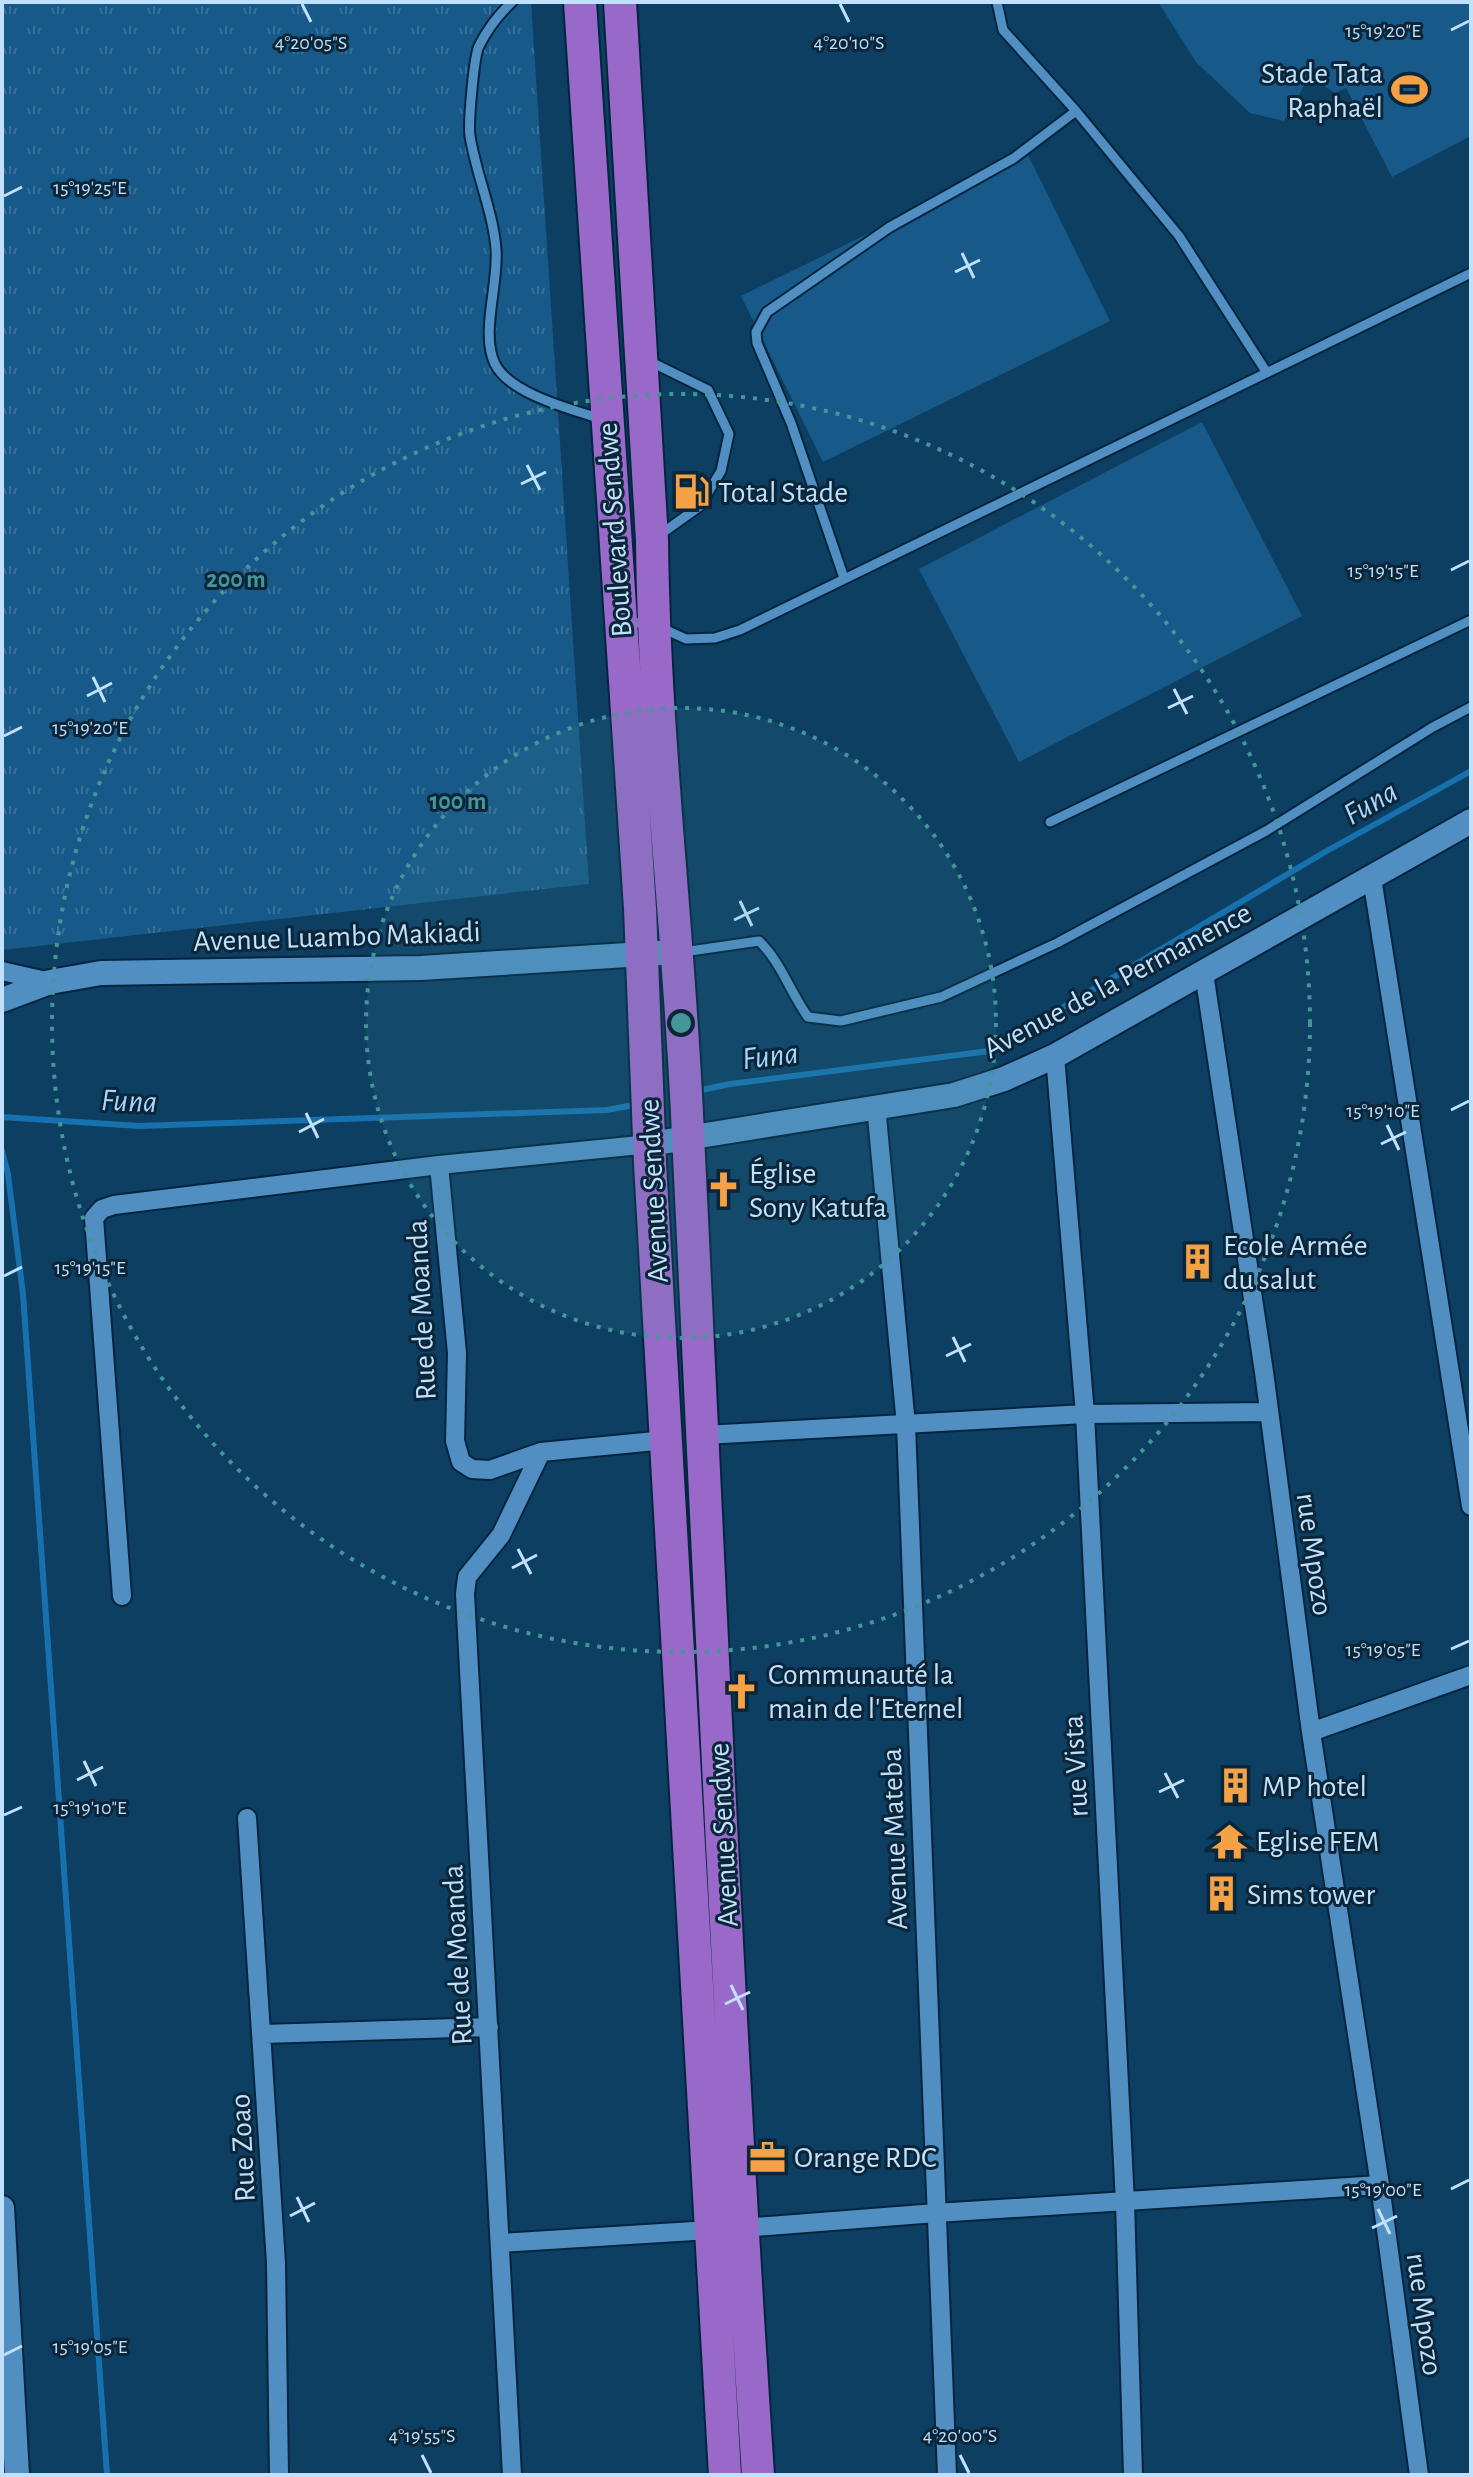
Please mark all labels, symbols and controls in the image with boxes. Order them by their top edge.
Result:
text: 15°19'20"E [1345,21,1421,41]
text: 4°20'05"S [275,33,347,53]
text: 4°20'10"S [814,33,884,53]
place label: Stade Tata Raphaël [1261,59,1383,123]
sports icon: Stade Tata Raphaël [1390,71,1428,109]
text: 15°19'25"E [53,178,127,198]
street label: Boulevard Sendwe [593,422,637,638]
fuel station icon: Total Stade [673,473,711,511]
place label: Total Stade [718,478,848,508]
text: 15°19'15"E [1347,561,1419,581]
text: 200 m [206,568,266,592]
text: 15°19'20"E [52,718,128,738]
water label: Funa [1338,775,1403,831]
text: 100 m [430,790,486,814]
street label: Avenue de la Permanence [979,898,1256,1064]
street label: Avenue Luambo Makiadi [193,917,481,957]
centre of rings [667,1009,695,1037]
water label: Funa [740,1037,800,1075]
water label: Funa [100,1084,158,1118]
street label: Avenue Sendwe [634,1098,674,1284]
text: 15°19'10"E [1346,1101,1420,1121]
place label: Église Sony Katufa [749,1157,887,1223]
church icon: Église Sony Katufa [704,1171,742,1209]
street label: Rue de Moanda [402,1219,442,1401]
place label: Ecole Armée du salut [1223,1231,1368,1295]
building icon: Ecole Armée du salut [1178,1243,1216,1281]
text: 15°19'15"E [54,1258,126,1278]
street label: rue Mpozo [1291,1491,1337,1617]
text: 15°19'05"E [1346,1640,1421,1660]
place label: Communauté la main de l'Eternel [768,1660,964,1724]
church icon: Communauté la main de l'Eternel [723,1672,761,1710]
street label: rue Vista [1058,1714,1094,1818]
street label: Avenue Sendwe [704,1742,744,1928]
street label: Avenue Mateba [877,1748,913,1930]
building icon: MP hotel [1217,1767,1255,1805]
place label: MP hotel [1262,1772,1367,1802]
text: 15°19'10"E [53,1798,127,1818]
temple icon: Eglise FEM [1211,1822,1249,1860]
place label: Eglise FEM [1256,1827,1380,1857]
street label: Rue de Moanda [438,1864,478,2046]
building icon: Sims tower [1202,1875,1240,1913]
place label: Sims tower [1247,1880,1376,1910]
street label: Rue Zoao [225,2093,261,2203]
office icon: Orange RDC [749,2138,787,2176]
place label: Orange RDC [794,2143,937,2173]
text: 15°19'00"E [1344,2180,1422,2200]
street label: rue Mpozo [1401,2251,1447,2377]
text: 15°19'05"E [53,2337,128,2357]
text: 4°19'55"S [389,2426,455,2446]
text: 4°20'00"S [923,2426,997,2446]

